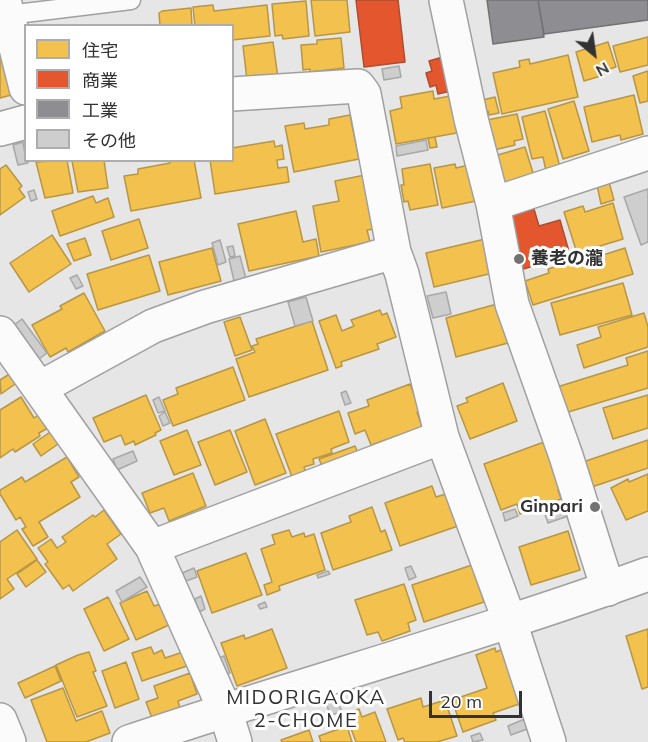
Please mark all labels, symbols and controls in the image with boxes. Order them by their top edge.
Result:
legend [24,24,234,162]
north arrow [564,24,624,84]
text: 住宅 [82,39,118,62]
text: N [593,58,613,81]
text: 商業 [82,69,118,92]
text: 工業 [82,99,118,122]
text: その他 [82,129,136,152]
place label: 養老の瀧 [531,248,603,270]
marker: 養老の瀧 [512,252,526,266]
place label: Ginpari [520,496,583,518]
marker: Ginpari [588,500,602,514]
scale bar [432,679,525,717]
district label: MIDORIGAOKA 2-CHOME [226,686,386,733]
text: 20 m [440,690,482,713]

